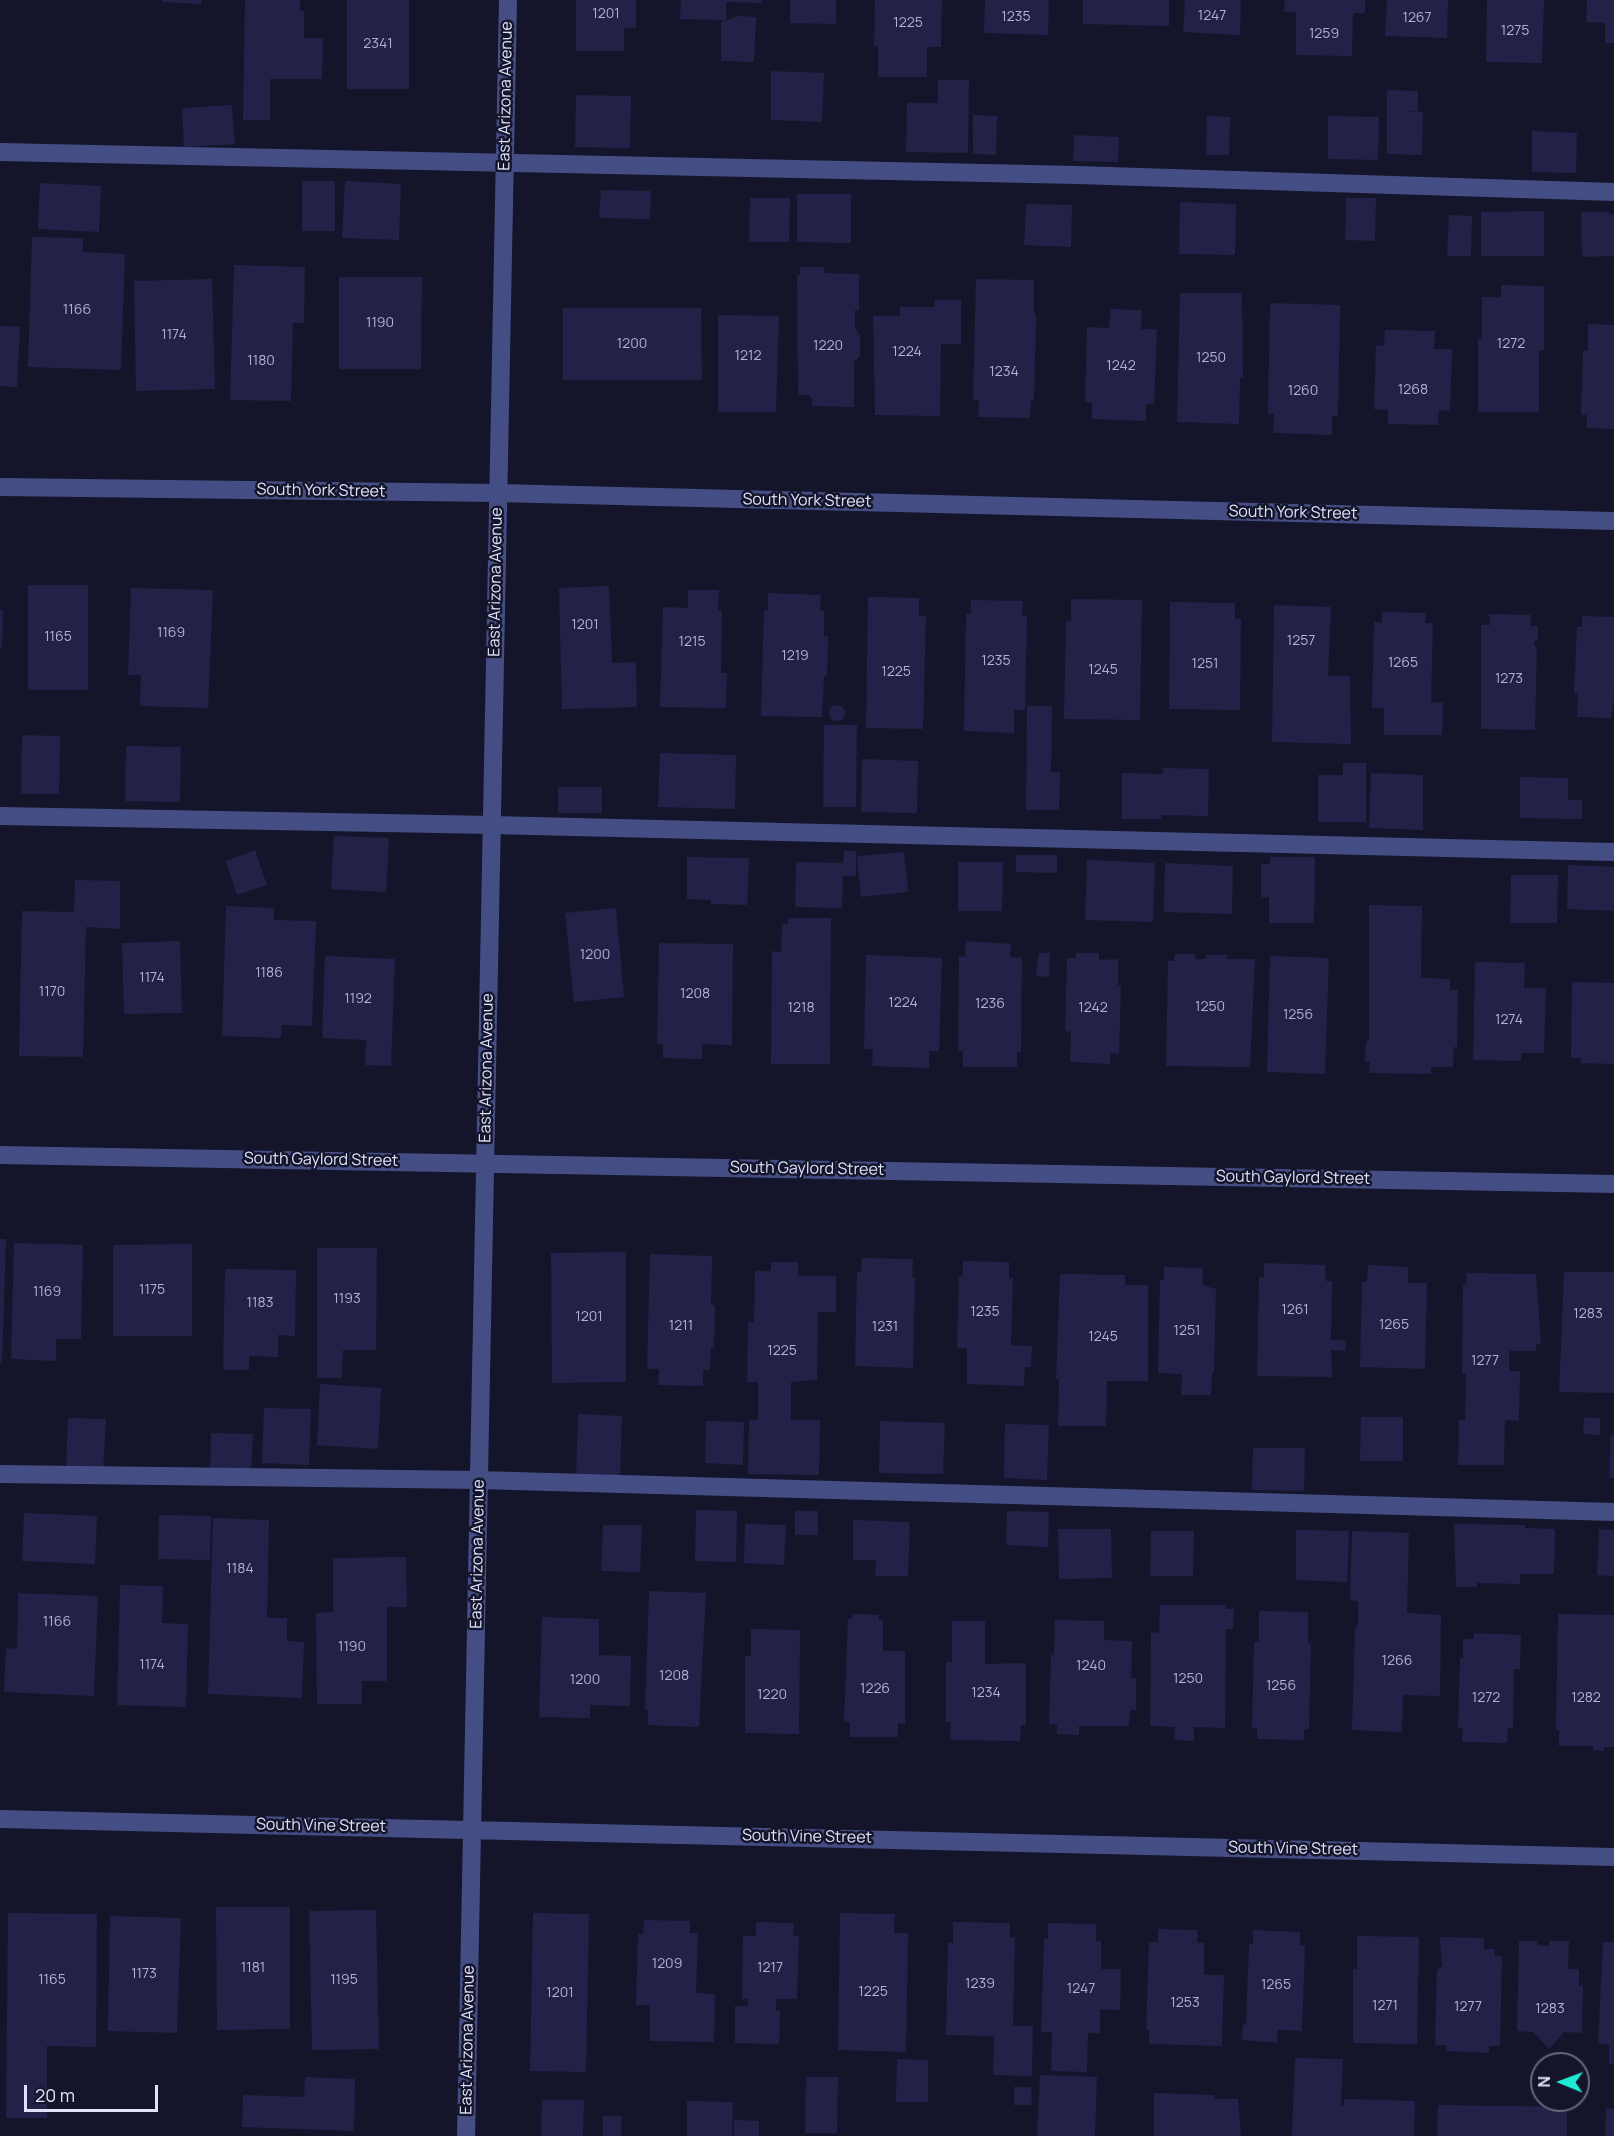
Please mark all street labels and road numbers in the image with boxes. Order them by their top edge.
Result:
street label: East Arizona Avenue [495,21,517,171]
street label: South York Street [256,480,386,502]
street label: South York Street [742,490,872,512]
street label: South York Street [1228,502,1358,524]
street label: East Arizona Avenue [485,507,507,657]
street label: East Arizona Avenue [476,993,498,1143]
street label: South Gaylord Street [244,1149,398,1171]
street label: South Gaylord Street [730,1158,884,1180]
street label: South Gaylord Street [1216,1167,1370,1189]
street label: East Arizona Avenue [467,1479,489,1629]
street label: South Vine Street [256,1815,386,1837]
street label: South Vine Street [742,1826,872,1848]
street label: South Vine Street [1228,1838,1358,1860]
street label: East Arizona Avenue [457,1965,479,2115]

